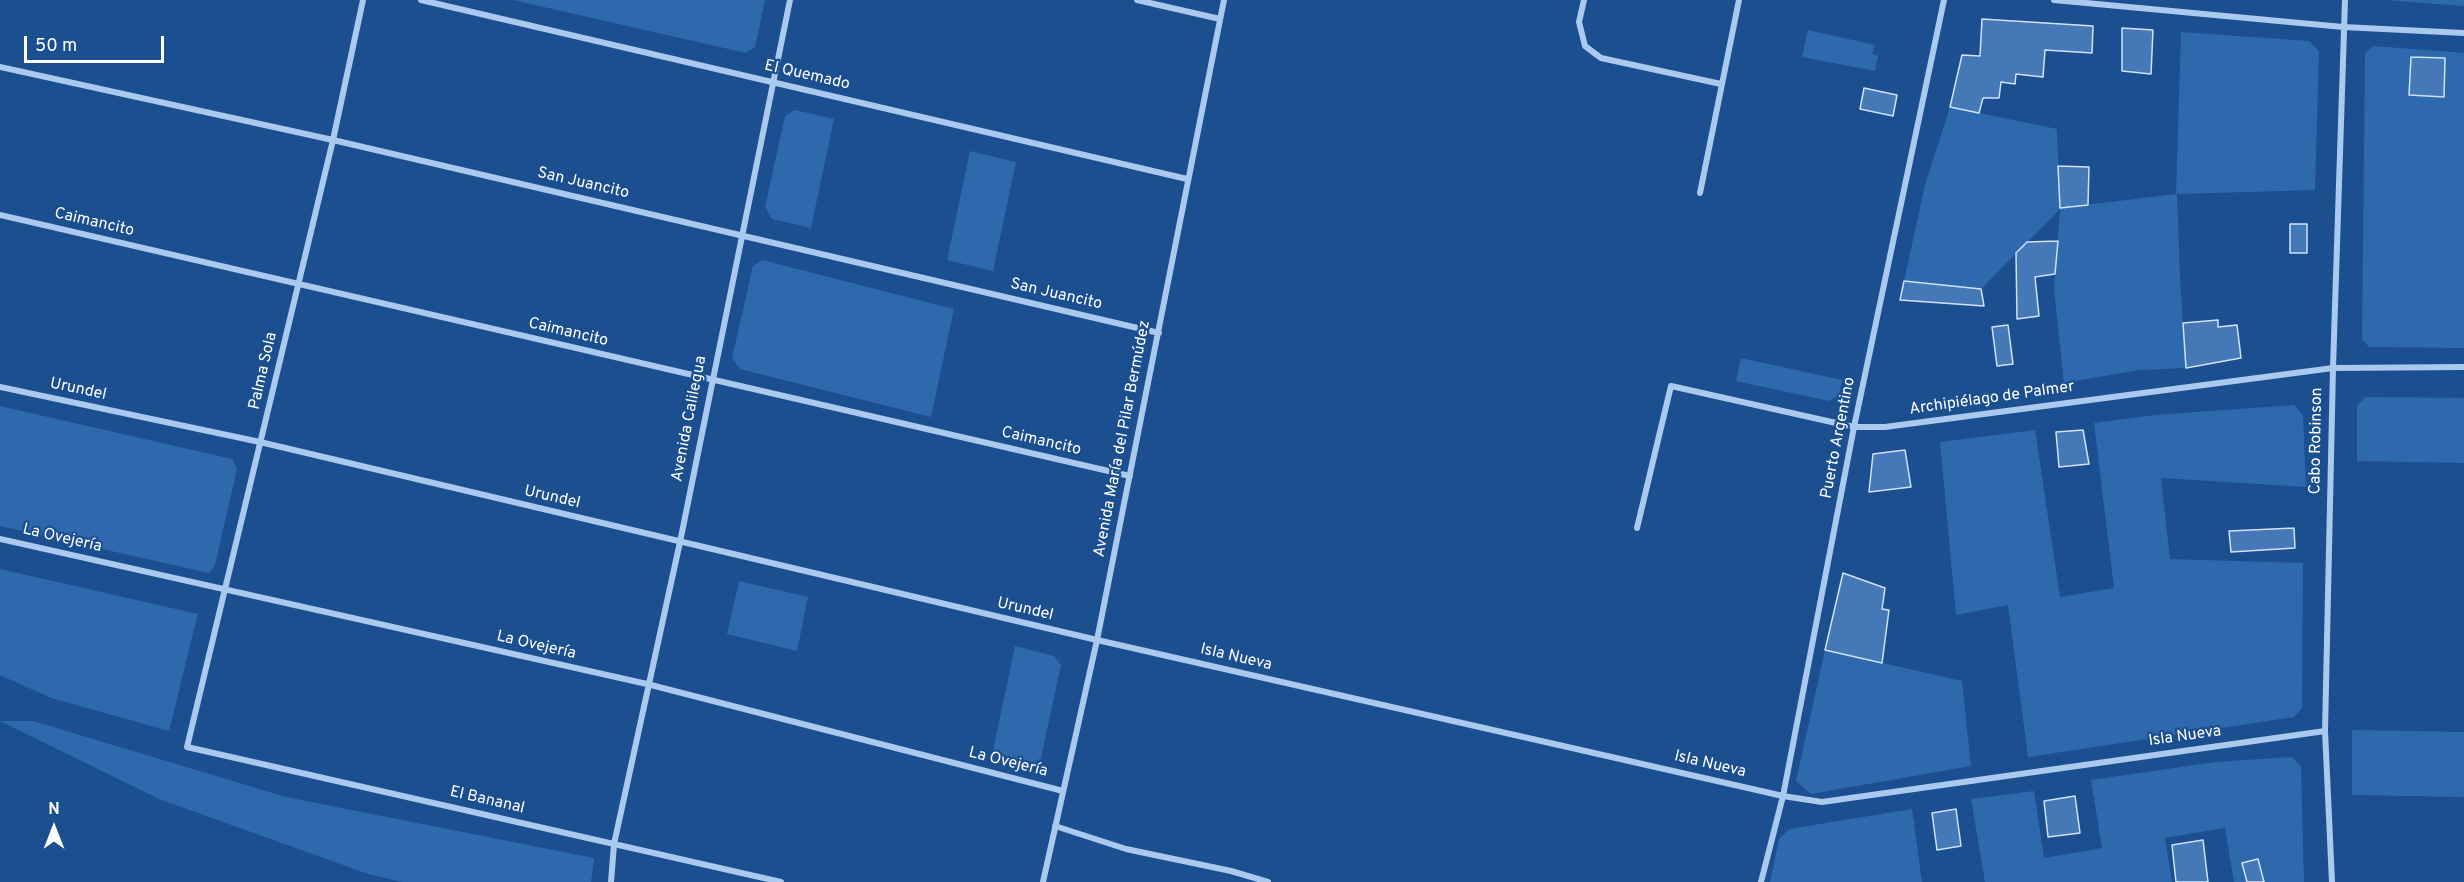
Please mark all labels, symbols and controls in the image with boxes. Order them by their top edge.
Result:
scale bar [27,24,166,62]
text: 50 m [35,35,77,58]
street label: El Quemado [762,57,852,95]
street label: San Juancito [535,164,631,204]
street label: Caimancito [52,205,136,241]
street label: San Juancito [1008,275,1104,315]
street label: Caimancito [526,315,610,351]
street label: Avenida María del Pilar Bermúdez [1091,319,1155,559]
street label: Palma Sola [246,330,282,412]
street label: Avenida Calilegua [668,354,712,484]
street label: Urundel [48,375,108,405]
street label: Puerto Argentino [1818,375,1860,501]
street label: Archipiélago de Palmer [1908,378,2076,420]
street label: Cabo Robinson [2306,387,2328,495]
street label: Caimancito [999,424,1083,460]
street label: Urundel [522,482,582,514]
street label: La Ovejería [20,521,104,557]
street label: Urundel [995,594,1055,626]
street label: La Ovejería [494,628,578,664]
street label: Isla Nueva [1198,640,1274,676]
street label: Isla Nueva [2148,722,2222,752]
street label: La Ovejería [966,744,1050,782]
street label: Isla Nueva [1672,747,1748,783]
street label: El Bananal [448,783,526,819]
north arrow [24,798,84,858]
text: N [48,800,60,820]

